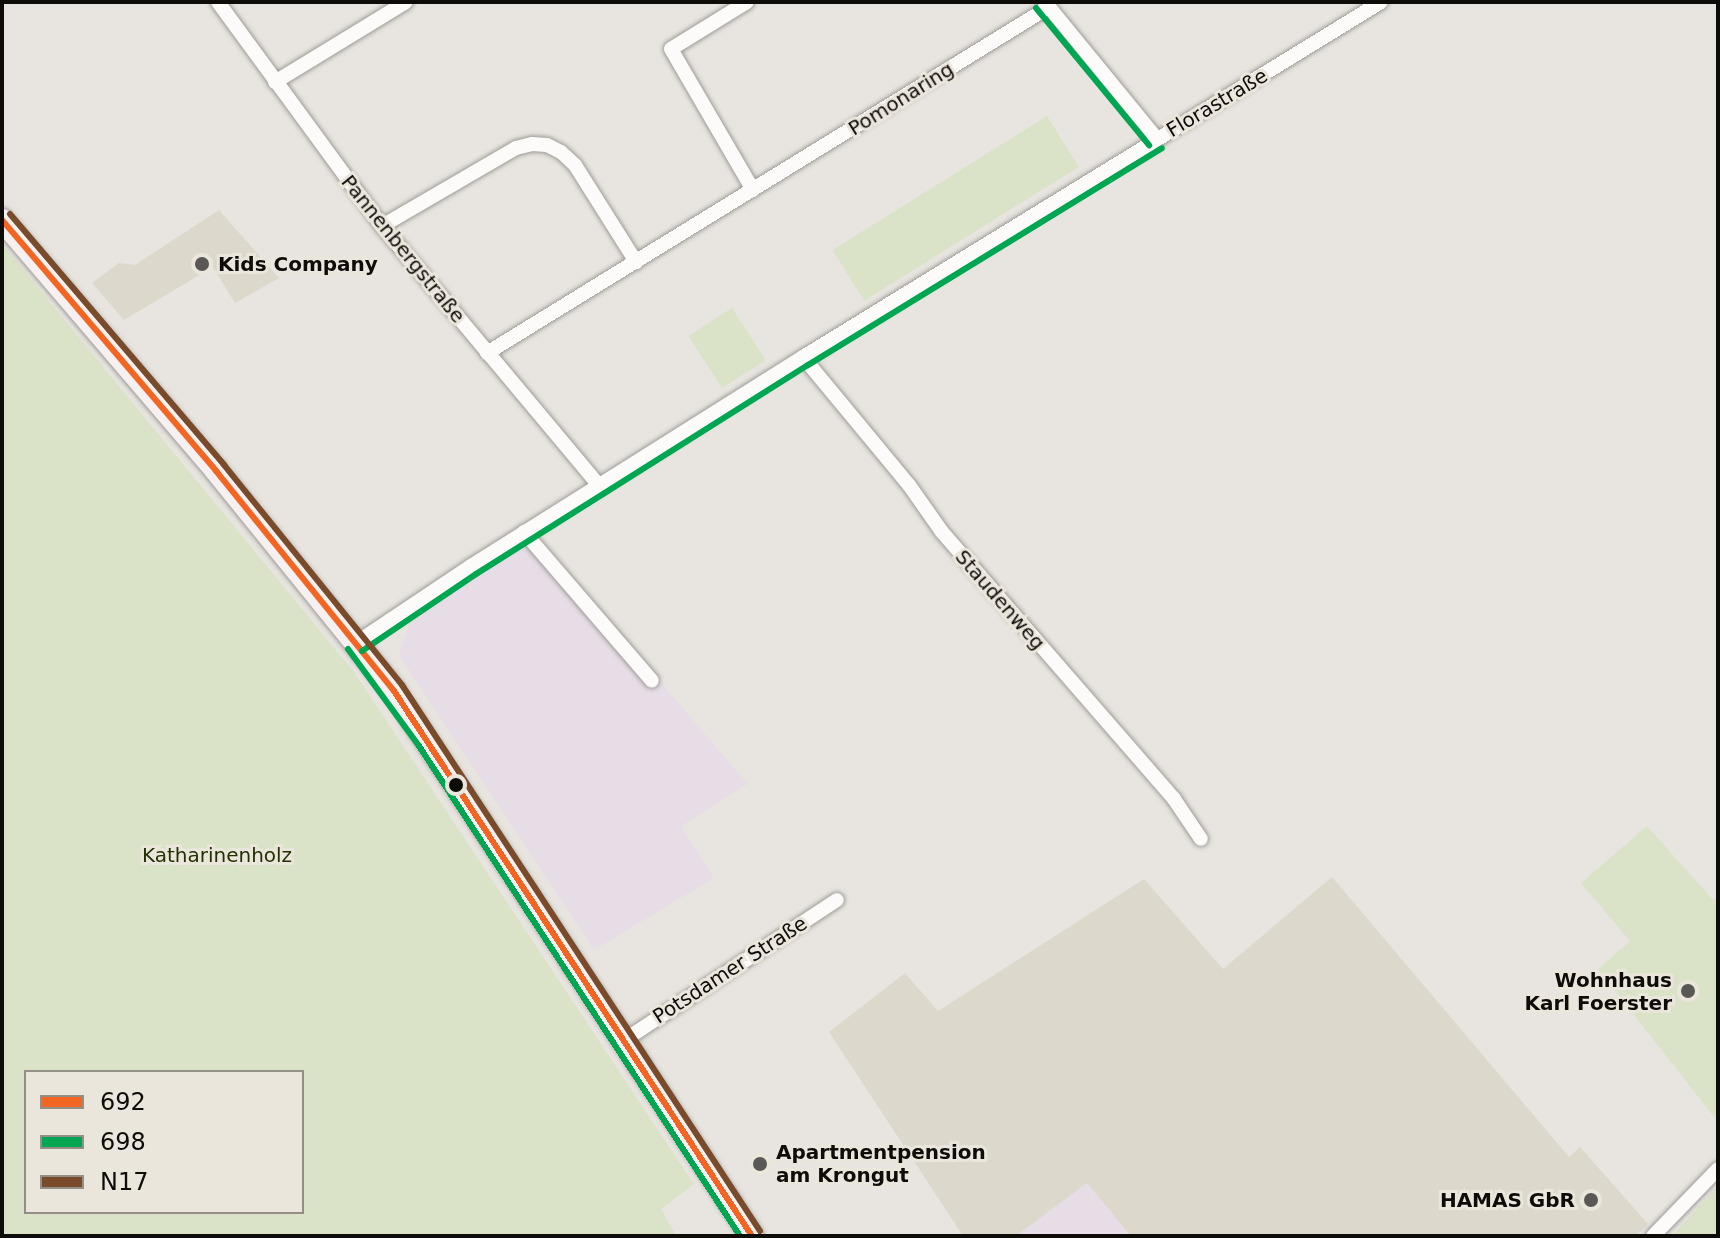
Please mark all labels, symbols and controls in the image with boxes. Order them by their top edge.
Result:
street label: Pomonaring [844,57,958,141]
street label: Florastraße [1162,64,1272,142]
street label: Pannenbergstraße [336,170,470,328]
place label: Kids Company [218,252,378,276]
marker: Kids Company [193,255,211,273]
street label: Staudenweg [950,545,1050,655]
unlabelled marker [448,777,464,793]
park label: Katharinenholz [142,843,292,867]
street label: Potsdamer Straße [648,911,812,1029]
place label: Wohnhaus Karl Foerster [1524,968,1672,1015]
marker: Wohnhaus Karl Foerster [1679,982,1697,1000]
legend [24,1070,304,1214]
text: 692 [100,1088,146,1116]
text: 698 [100,1128,146,1156]
place label: Apartmentpension am Krongut [776,1140,986,1187]
marker: Apartmentpension am Krongut [751,1155,769,1173]
text: N17 [100,1168,149,1196]
place label: HAMAS GbR [1440,1188,1575,1212]
marker: HAMAS GbR [1582,1191,1600,1209]

